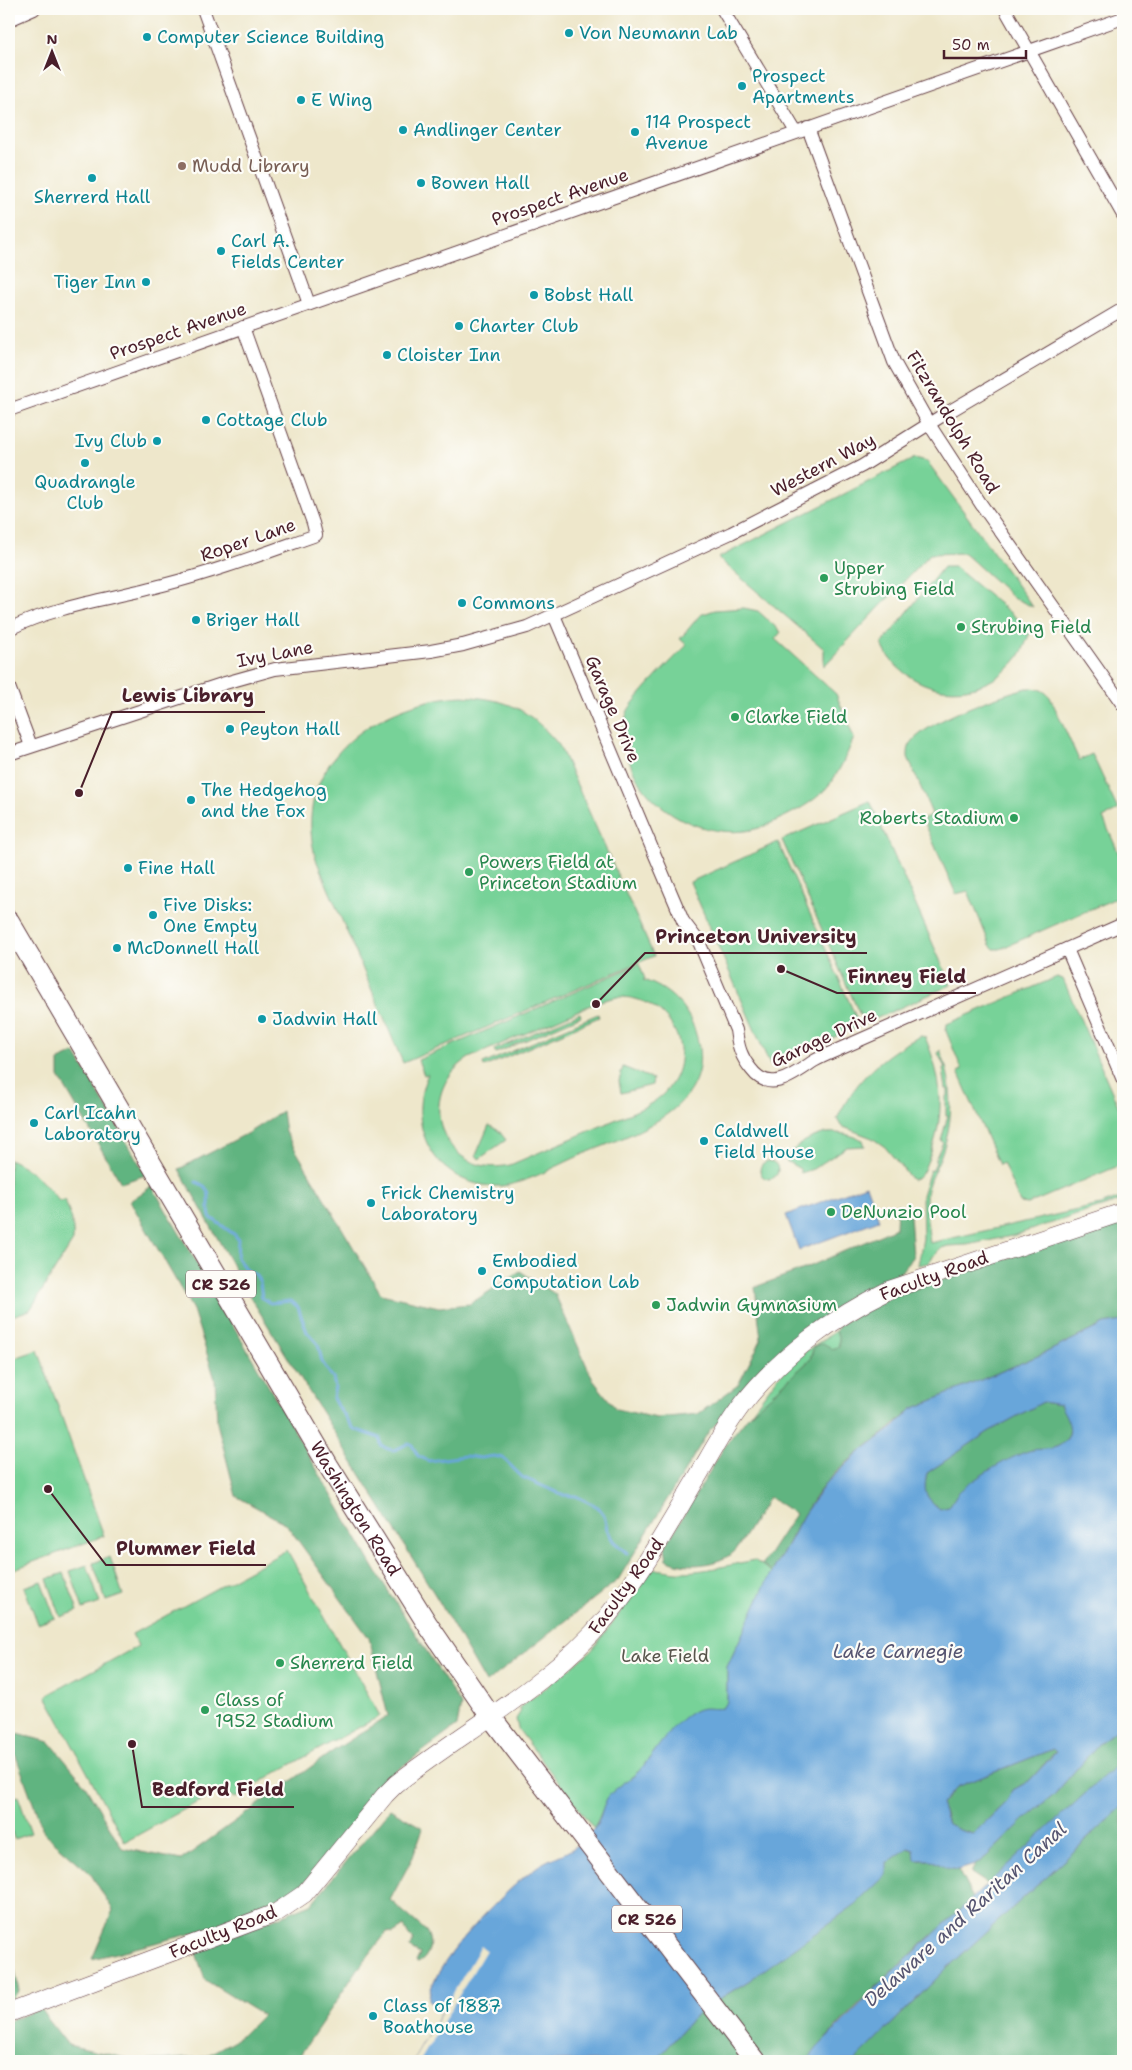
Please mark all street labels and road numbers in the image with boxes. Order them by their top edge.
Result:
street label: Prospect Avenue [488,162,632,232]
street label: Prospect Avenue [106,296,250,366]
street label: Fitzrandolph Road [901,346,1005,498]
street label: Western Way [767,427,879,503]
street label: Roper Lane [197,512,299,568]
street label: Ivy Lane [235,635,315,673]
street label: Garage Drive [580,652,646,766]
street label: Garage Drive [767,1003,881,1073]
street label: Faculty Road [876,1245,992,1307]
road number: CR 526 [186,1270,256,1298]
street label: Washington Road [305,1437,406,1580]
street label: Faculty Road [583,1533,669,1639]
street label: Faculty Road [166,1900,280,1964]
road number: CR 526 [612,1906,682,1932]

